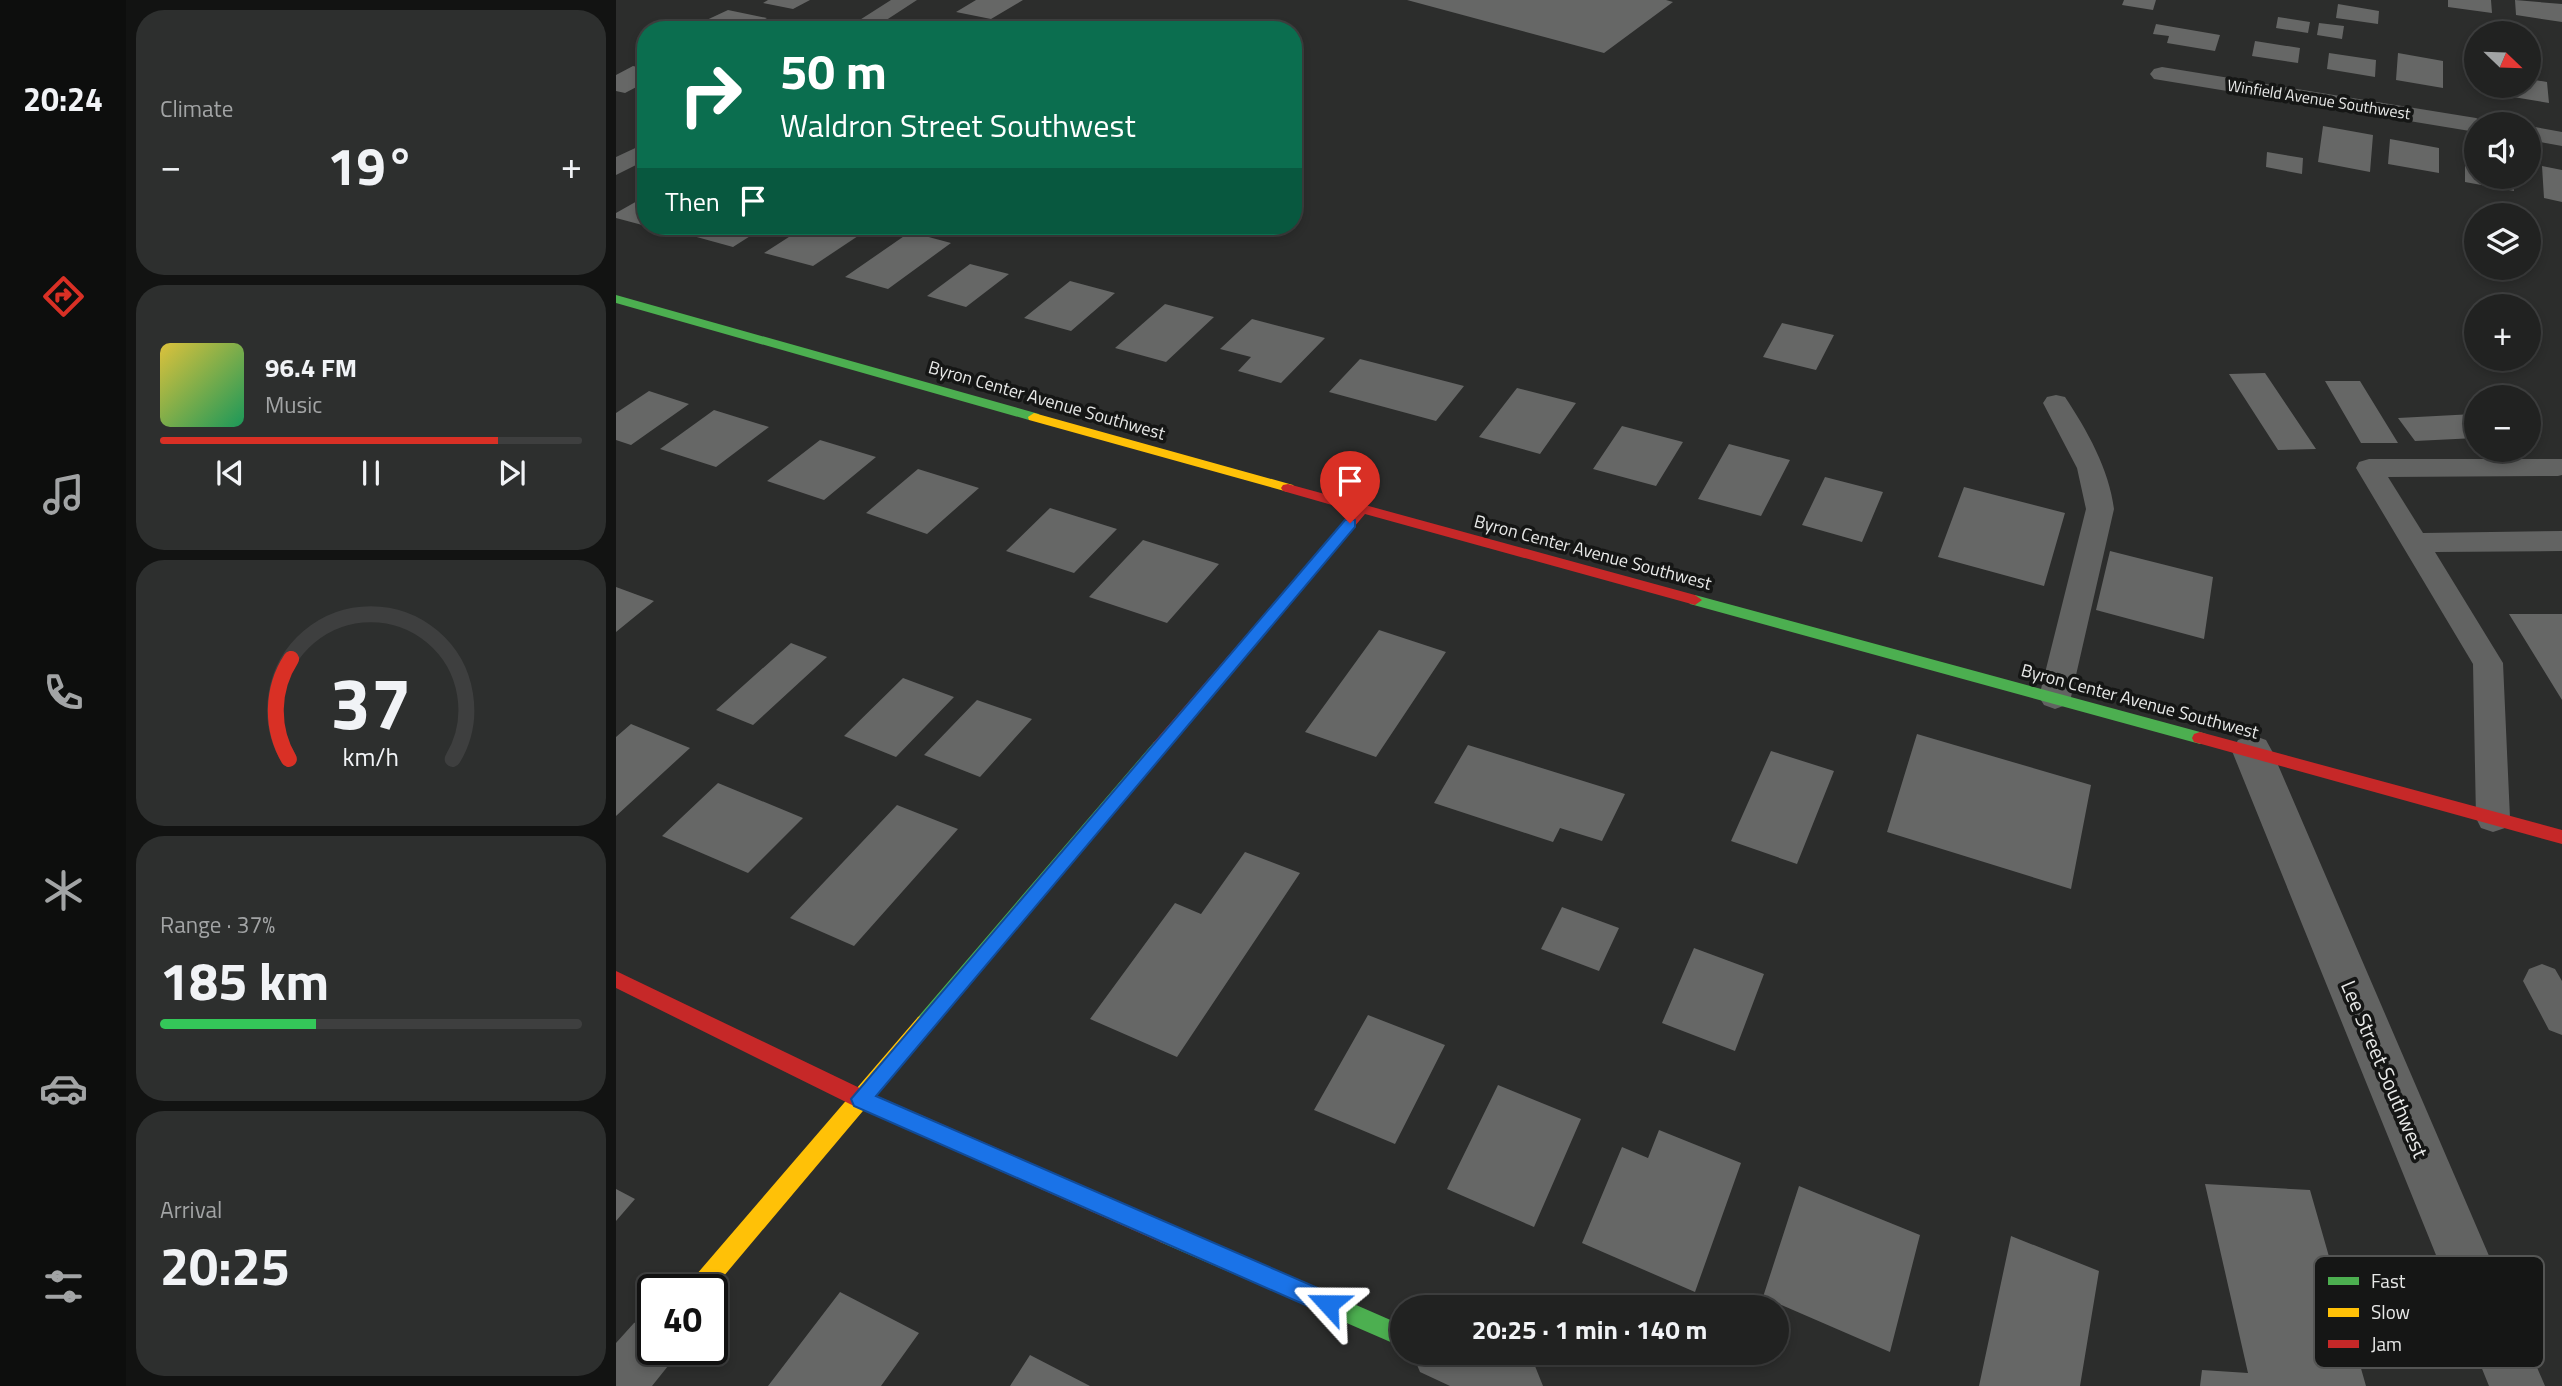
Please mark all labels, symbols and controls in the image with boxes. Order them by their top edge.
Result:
north arrow [2464,21,2541,98]
map controls [2464,21,2541,462]
text: 50 m [780,33,887,108]
icon: right [665,49,756,140]
street label: Winfield Avenue Southwest [2226,73,2413,125]
text: 20:24 [23,75,103,123]
text: Climate [160,91,233,126]
text: Waldron Street Southwest [780,101,1136,149]
button: sound [2464,112,2541,189]
text: 19° [327,126,415,205]
text: − [160,136,181,194]
text: + [561,136,582,194]
text: Then [665,182,720,221]
icon: arrive [734,182,772,220]
button: layers [2464,203,2541,280]
icon: directions [39,272,88,321]
button: + [2464,294,2541,371]
text: 96.4 FM [265,348,357,387]
street label: Byron Center Avenue Southwest [925,353,1169,447]
button: − [2464,385,2541,462]
text: Music [265,387,322,422]
pin [1320,451,1380,523]
icon: previous [211,454,249,492]
icon: pause [352,454,390,492]
icon: next [493,454,531,492]
icon: arrive [1331,462,1369,500]
icon: music [39,470,88,519]
street label: Byron Center Avenue Southwest [1471,507,1716,597]
text: 37 [330,647,412,757]
street label: Byron Center Avenue Southwest [2018,656,2263,746]
icon: phone [39,668,88,717]
text: km/h [343,738,399,776]
icon: climate [39,866,88,915]
text: Range · 37% [160,907,275,942]
text: 185 km [160,941,329,1020]
street label: Lee Street Southwest [2333,975,2437,1163]
icon: car [39,1064,88,1113]
text: Arrival [160,1192,222,1227]
text: 20:25 [160,1226,290,1305]
legend [2314,1256,2544,1368]
icon: filters [39,1262,88,1311]
text: Fast [2371,1266,2406,1295]
position arrow [1291,1267,1365,1341]
speed limit sign: 40 [637,1274,728,1365]
text: Slow [2371,1297,2410,1326]
text: 20:25 · 1 min · 140 m [1472,1310,1707,1349]
text: Jam [2371,1329,2402,1358]

